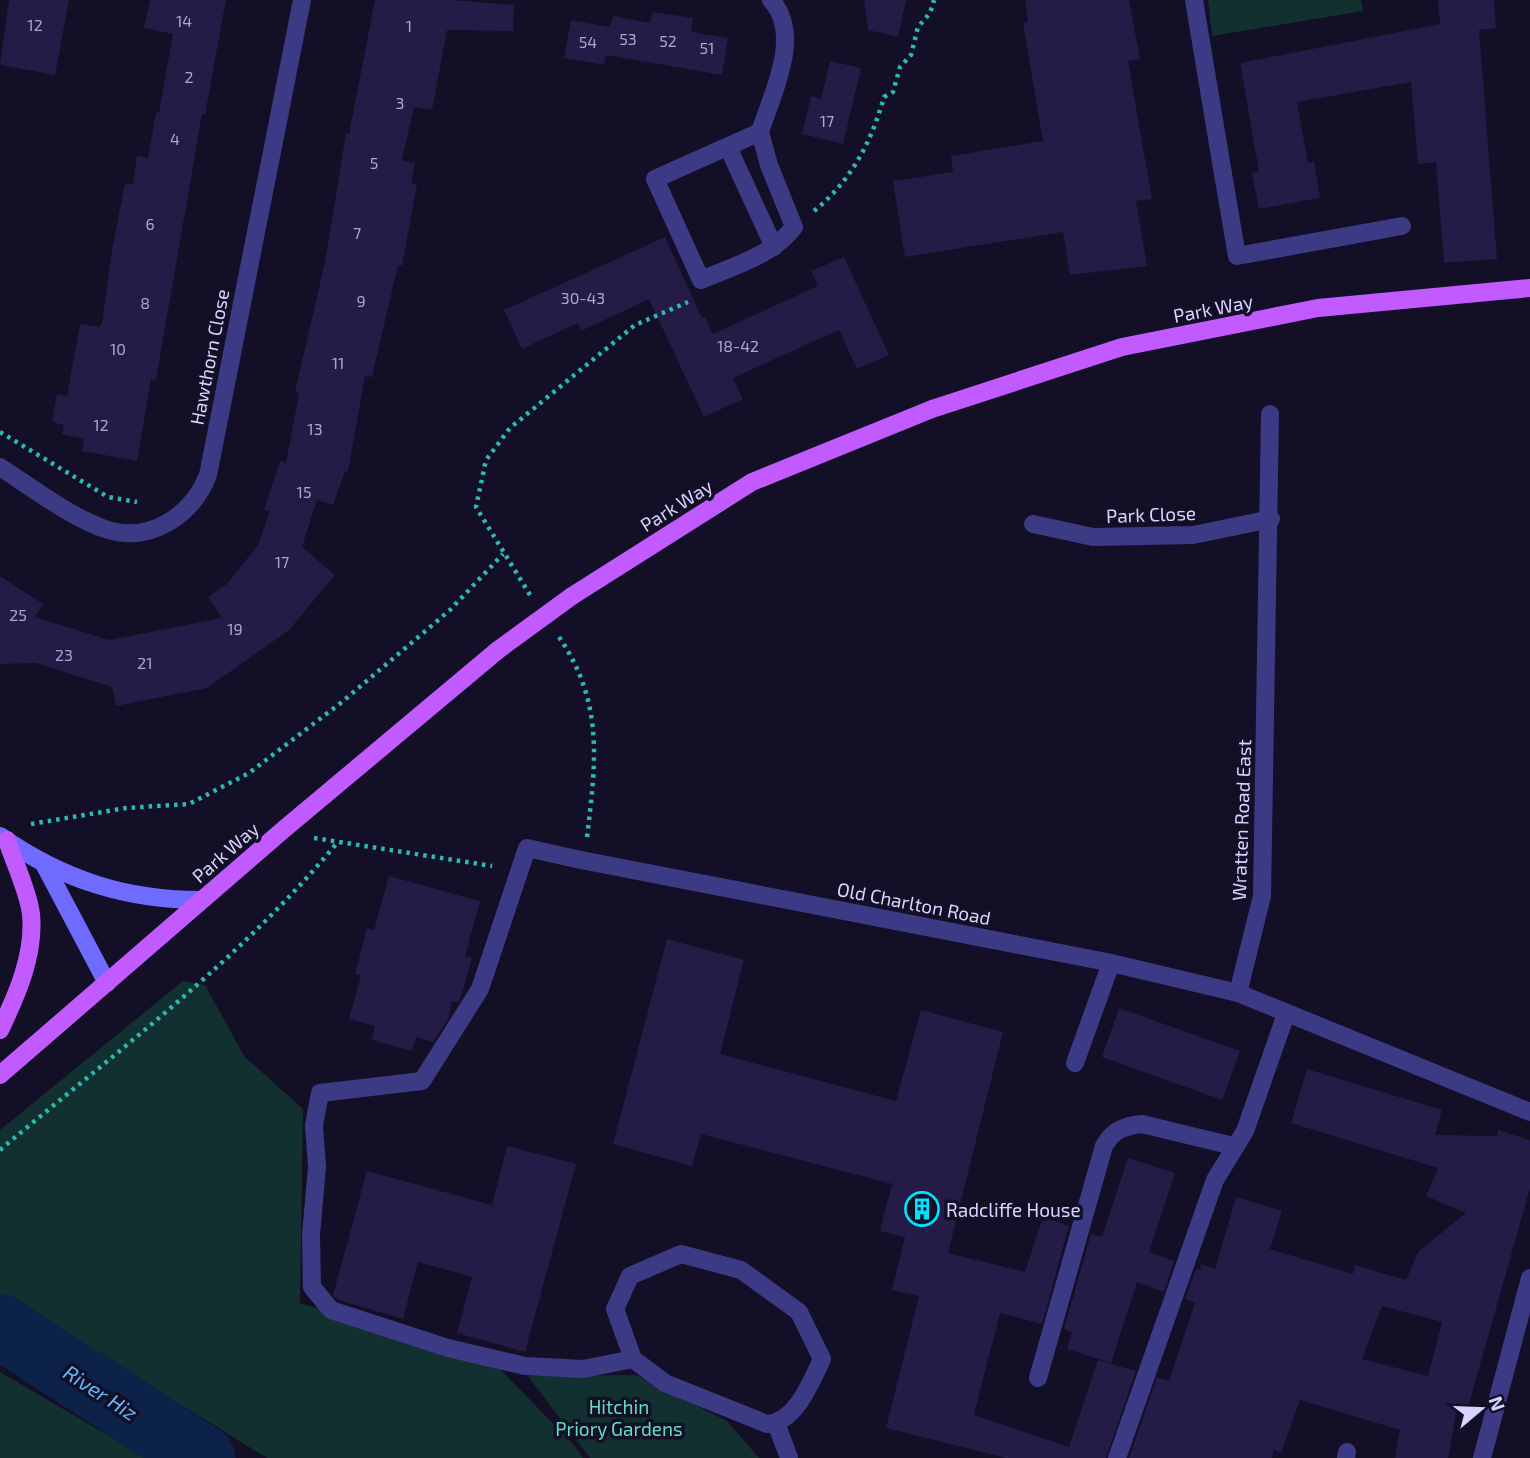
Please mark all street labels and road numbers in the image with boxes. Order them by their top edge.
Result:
street label: Hawthorn Close [185,287,233,427]
street label: Park Way [1171,289,1255,327]
street label: Park Way [636,474,716,536]
street label: Park Close [1106,501,1196,527]
street label: Wratten Road East [1227,739,1255,901]
street label: Park Way [187,817,263,887]
street label: Old Charlton Road [835,877,993,929]

